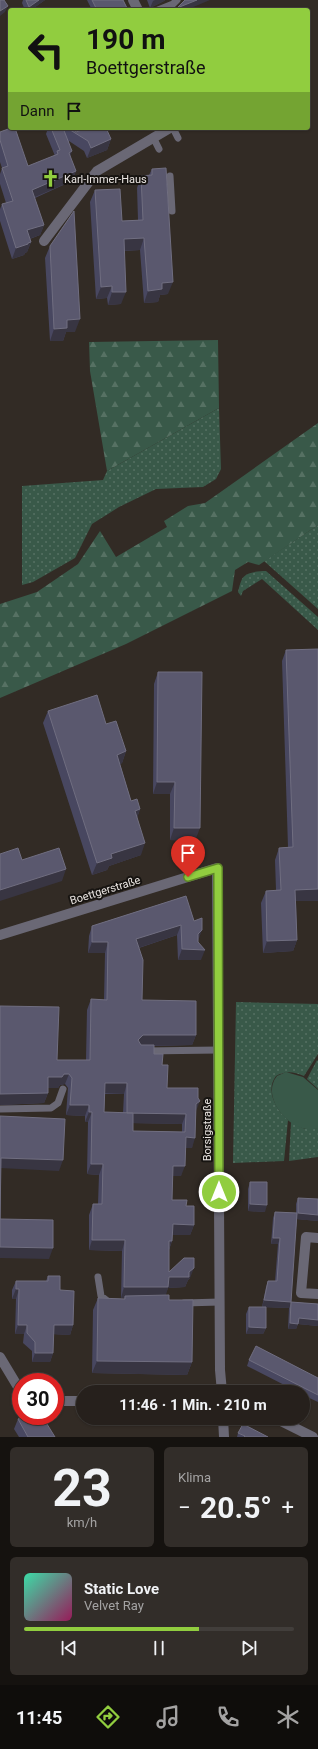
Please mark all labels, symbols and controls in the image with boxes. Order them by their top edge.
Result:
text: 190 m [86,23,165,56]
icon: left [20,24,72,76]
text: Boettgerstraße [86,57,206,78]
icon: arrive [63,100,85,122]
text: Dann [20,102,55,120]
church icon: Karl-Immer-Haus [41,169,61,189]
place label: Karl-Immer-Haus [64,173,147,186]
pin [171,836,205,877]
icon: arrive [177,842,199,864]
street label: Boettgerstraße [68,874,142,907]
street label: Borsigstraße [201,1099,214,1161]
position arrow [198,1171,240,1213]
speed limit sign: 30 [12,1373,64,1425]
text: 11:46 · 1 Min. · 210 m [119,1396,267,1414]
text: 23 [52,1458,112,1519]
text: Klima [178,1470,211,1485]
text: 20.5° [200,1490,272,1525]
text: − [178,1495,191,1520]
text: + [282,1495,294,1520]
text: km/h [67,1515,97,1530]
text: Static Love [84,1580,159,1598]
text: Velvet Ray [84,1598,144,1613]
icon: previous [58,1637,80,1659]
icon: pause [148,1637,170,1659]
icon: next [238,1637,260,1659]
icon: directions [94,1703,122,1731]
icon: music [154,1703,182,1731]
icon: phone [214,1703,242,1731]
icon: climate [274,1703,302,1731]
text: 11:45 [16,1707,62,1728]

